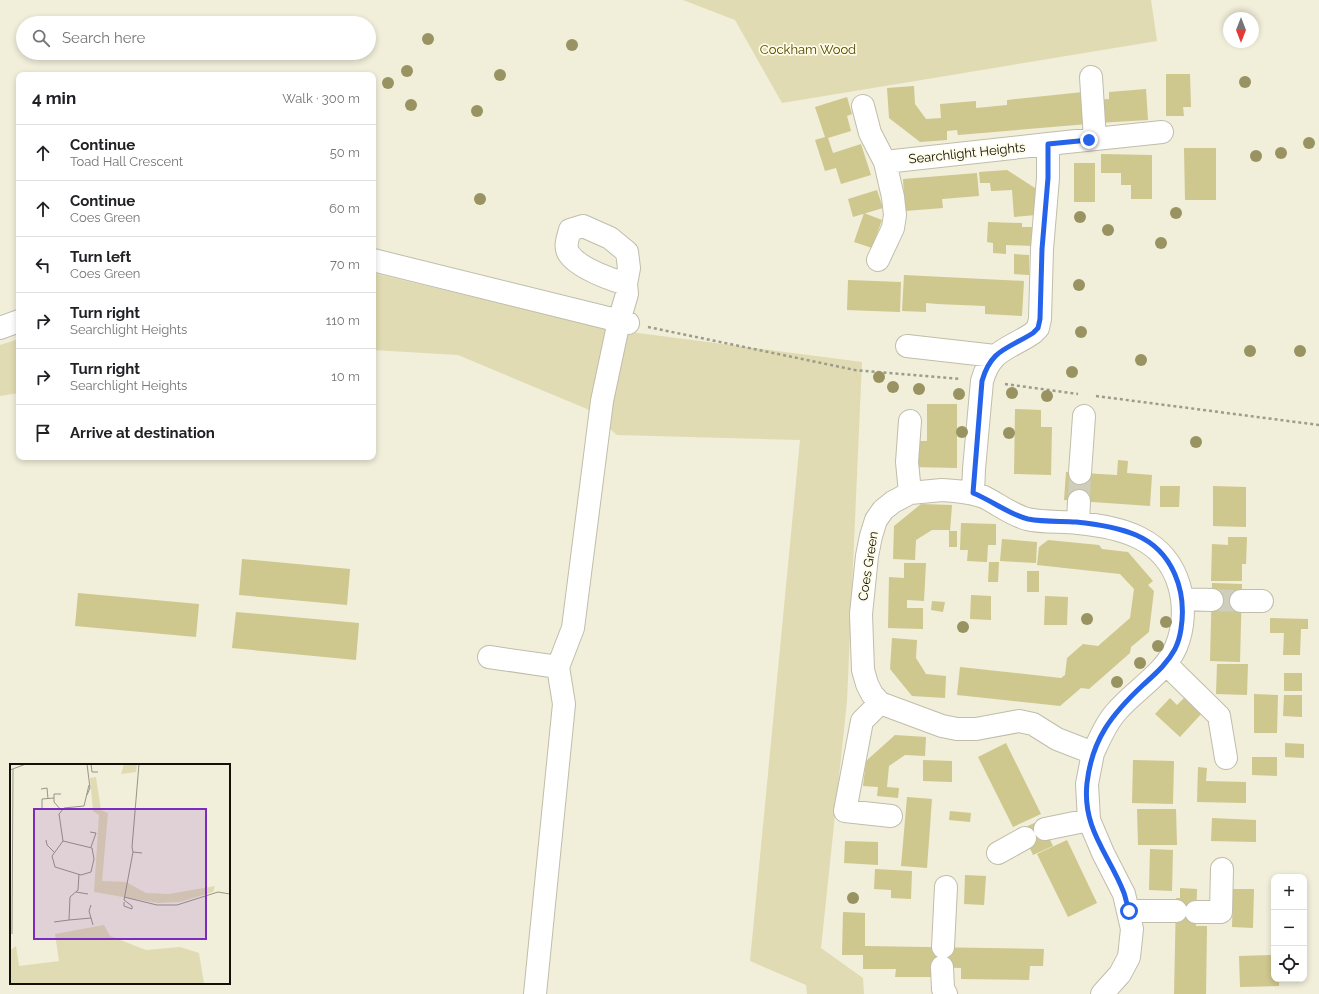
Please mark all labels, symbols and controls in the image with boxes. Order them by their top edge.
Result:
north arrow [1223,12,1259,48]
search box [16,16,376,60]
icon: search [30,27,52,49]
text: Search here [62,29,145,47]
park label: Cockham Wood [760,42,856,57]
text: 4 min [32,88,76,108]
text: Walk · 300 m [282,91,360,106]
route end [1080,131,1098,149]
text: Continue [70,136,135,154]
street label: Searchlight Heights [908,139,1026,167]
icon: ahead [32,142,54,164]
text: 50 m [330,145,360,160]
text: Toad Hall Crescent [70,154,183,169]
text: Continue [70,192,135,210]
icon: ahead [32,198,54,220]
text: 60 m [329,201,360,216]
text: Coes Green [70,210,140,225]
text: Turn left [70,248,131,266]
icon: left [32,254,54,276]
text: 70 m [330,257,360,272]
text: Coes Green [70,266,140,281]
text: Turn right [70,304,140,322]
icon: right [32,310,54,332]
text: 110 m [326,313,360,328]
text: Searchlight Heights [70,322,187,337]
text: Turn right [70,360,140,378]
icon: right [32,366,54,388]
text: 10 m [331,369,360,384]
text: Searchlight Heights [70,378,187,393]
icon: arrive [32,422,54,444]
text: Arrive at destination [70,424,215,442]
street label: Coes Green [855,530,881,602]
inset map [10,764,230,984]
map controls [1271,874,1307,982]
button: + [1271,874,1307,910]
route start [1120,902,1138,920]
button: − [1271,910,1307,946]
button: locate [1271,946,1307,982]

